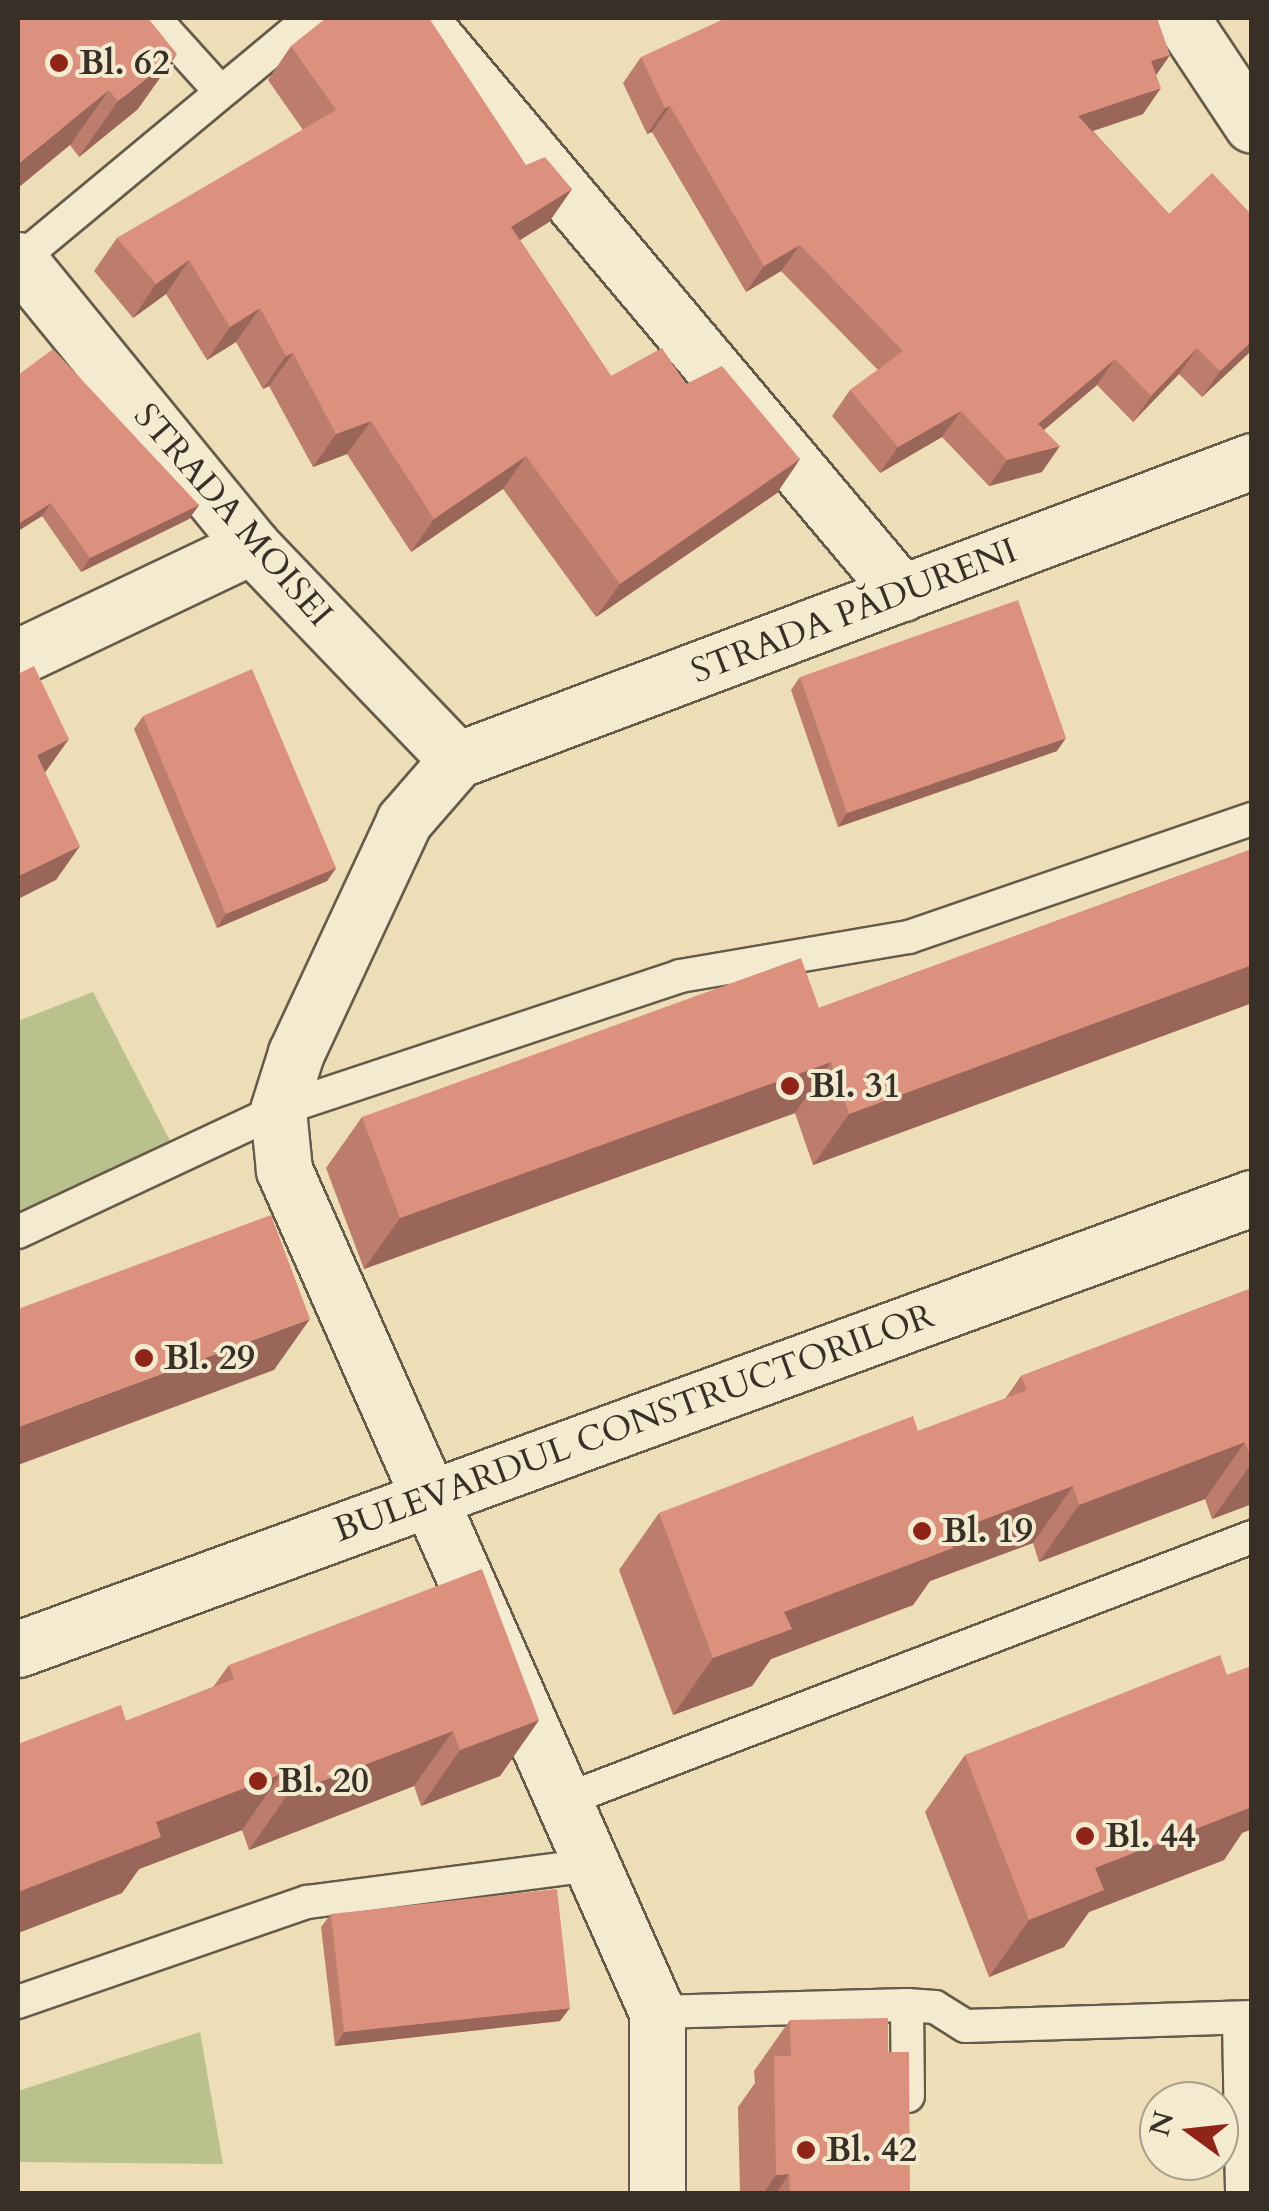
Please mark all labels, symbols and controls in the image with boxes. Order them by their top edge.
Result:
place label: Bl. 62 [79,42,170,84]
marker: Bl. 62 [48,52,70,74]
street label: STRADA MOISEI [125,395,341,635]
street label: STRADA PĂDURENI [685,530,1023,692]
place label: Bl. 31 [810,1065,901,1107]
marker: Bl. 31 [779,1075,801,1097]
street label: BULEVARDUL CONSTRUCTORILOR [328,1295,940,1551]
place label: Bl. 29 [164,1337,255,1379]
marker: Bl. 29 [133,1347,155,1369]
place label: Bl. 19 [942,1510,1033,1552]
marker: Bl. 19 [911,1520,933,1542]
place label: Bl. 20 [278,1760,369,1802]
marker: Bl. 20 [247,1770,269,1792]
place label: Bl. 44 [1105,1815,1196,1857]
marker: Bl. 44 [1074,1825,1096,1847]
north arrow [1139,2081,1239,2181]
text: N [1140,2107,1183,2140]
place label: Bl. 42 [826,2129,917,2171]
marker: Bl. 42 [795,2139,817,2161]

